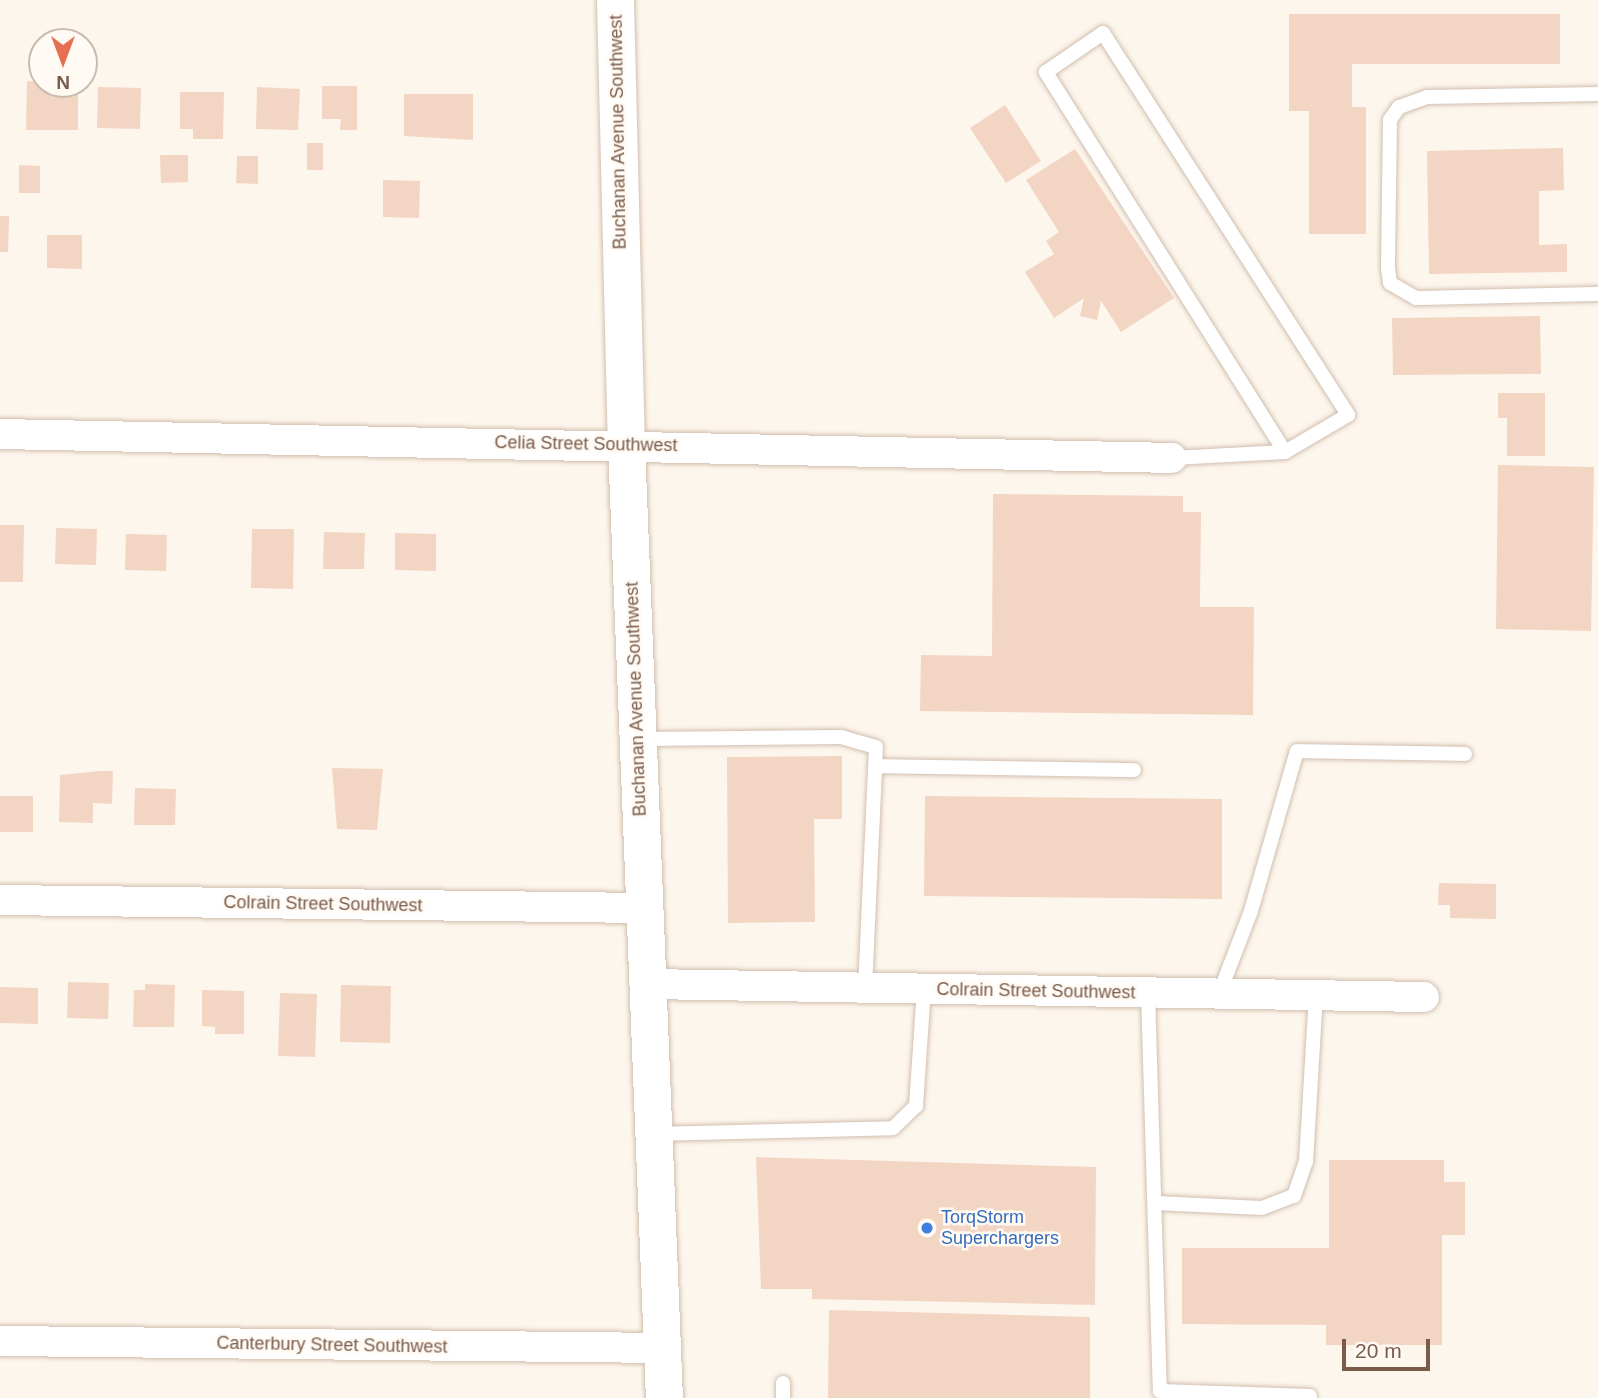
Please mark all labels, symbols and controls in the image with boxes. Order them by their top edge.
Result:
street label: Buchanan Avenue Southwest [605,14,631,250]
north arrow [28,28,98,98]
text: N [56,72,70,93]
street label: Celia Street Southwest [494,432,678,456]
street label: Buchanan Avenue Southwest [621,581,651,817]
street label: Colrain Street Southwest [223,891,423,917]
street label: Colrain Street Southwest [936,978,1136,1004]
place label: TorqStorm Superchargers [941,1207,1059,1250]
marker: TorqStorm Superchargers [919,1220,935,1236]
scale bar [1346,1324,1434,1368]
street label: Canterbury Street Southwest [216,1332,448,1358]
text: 20 m [1355,1339,1402,1362]

